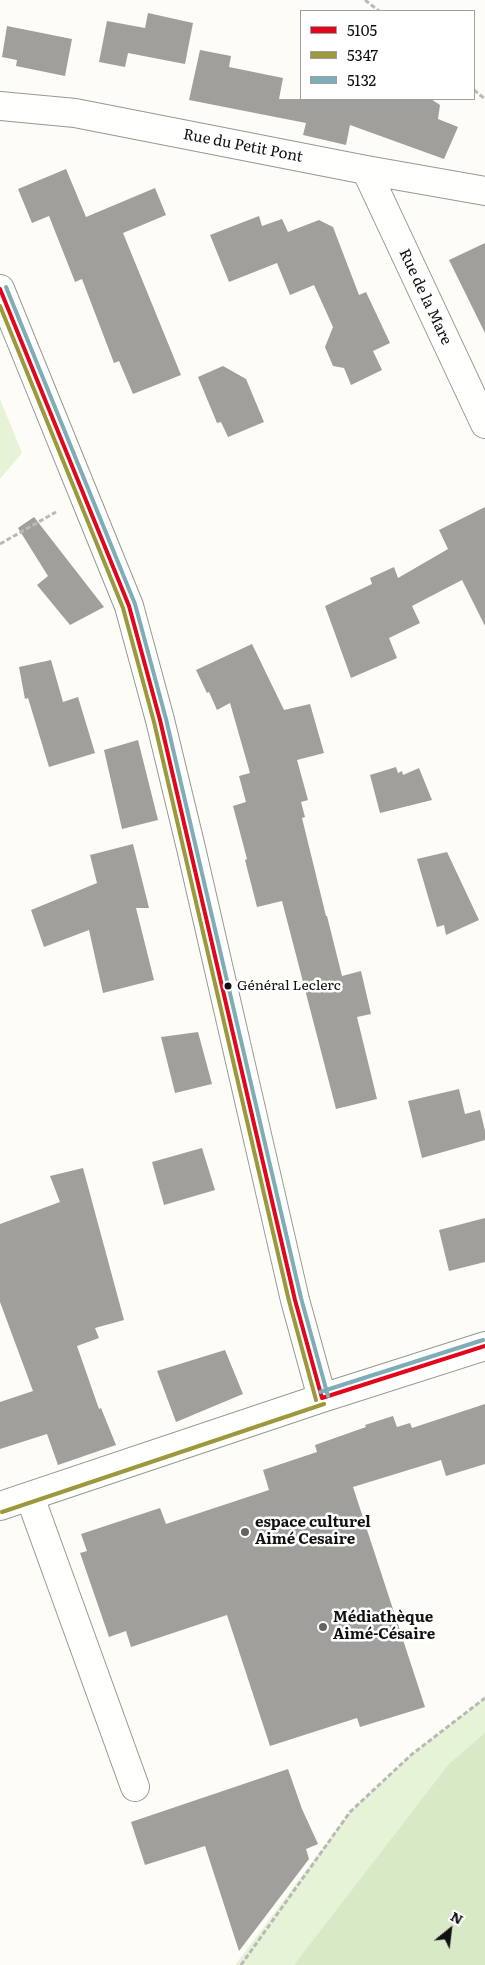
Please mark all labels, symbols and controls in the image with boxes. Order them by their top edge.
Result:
legend [300,10,475,100]
text: 5105 [347,18,377,41]
text: 5347 [347,43,378,66]
text: 5132 [347,68,376,91]
street label: Rue du Petit Pont [182,126,304,166]
street label: Rue de la Mare [395,246,455,348]
place label: Général Leclerc [237,978,341,994]
marker: Général Leclerc [223,981,233,991]
place label: espace culturel Aimé Cesaire [255,1514,371,1549]
marker: espace culturel Aimé Cesaire [239,1526,251,1538]
place label: Médiathèque Aimé-Césaire [333,1609,435,1644]
marker: Médiathèque Aimé-Césaire [317,1621,329,1633]
north arrow [425,1905,475,1955]
text: N [447,1905,467,1928]

